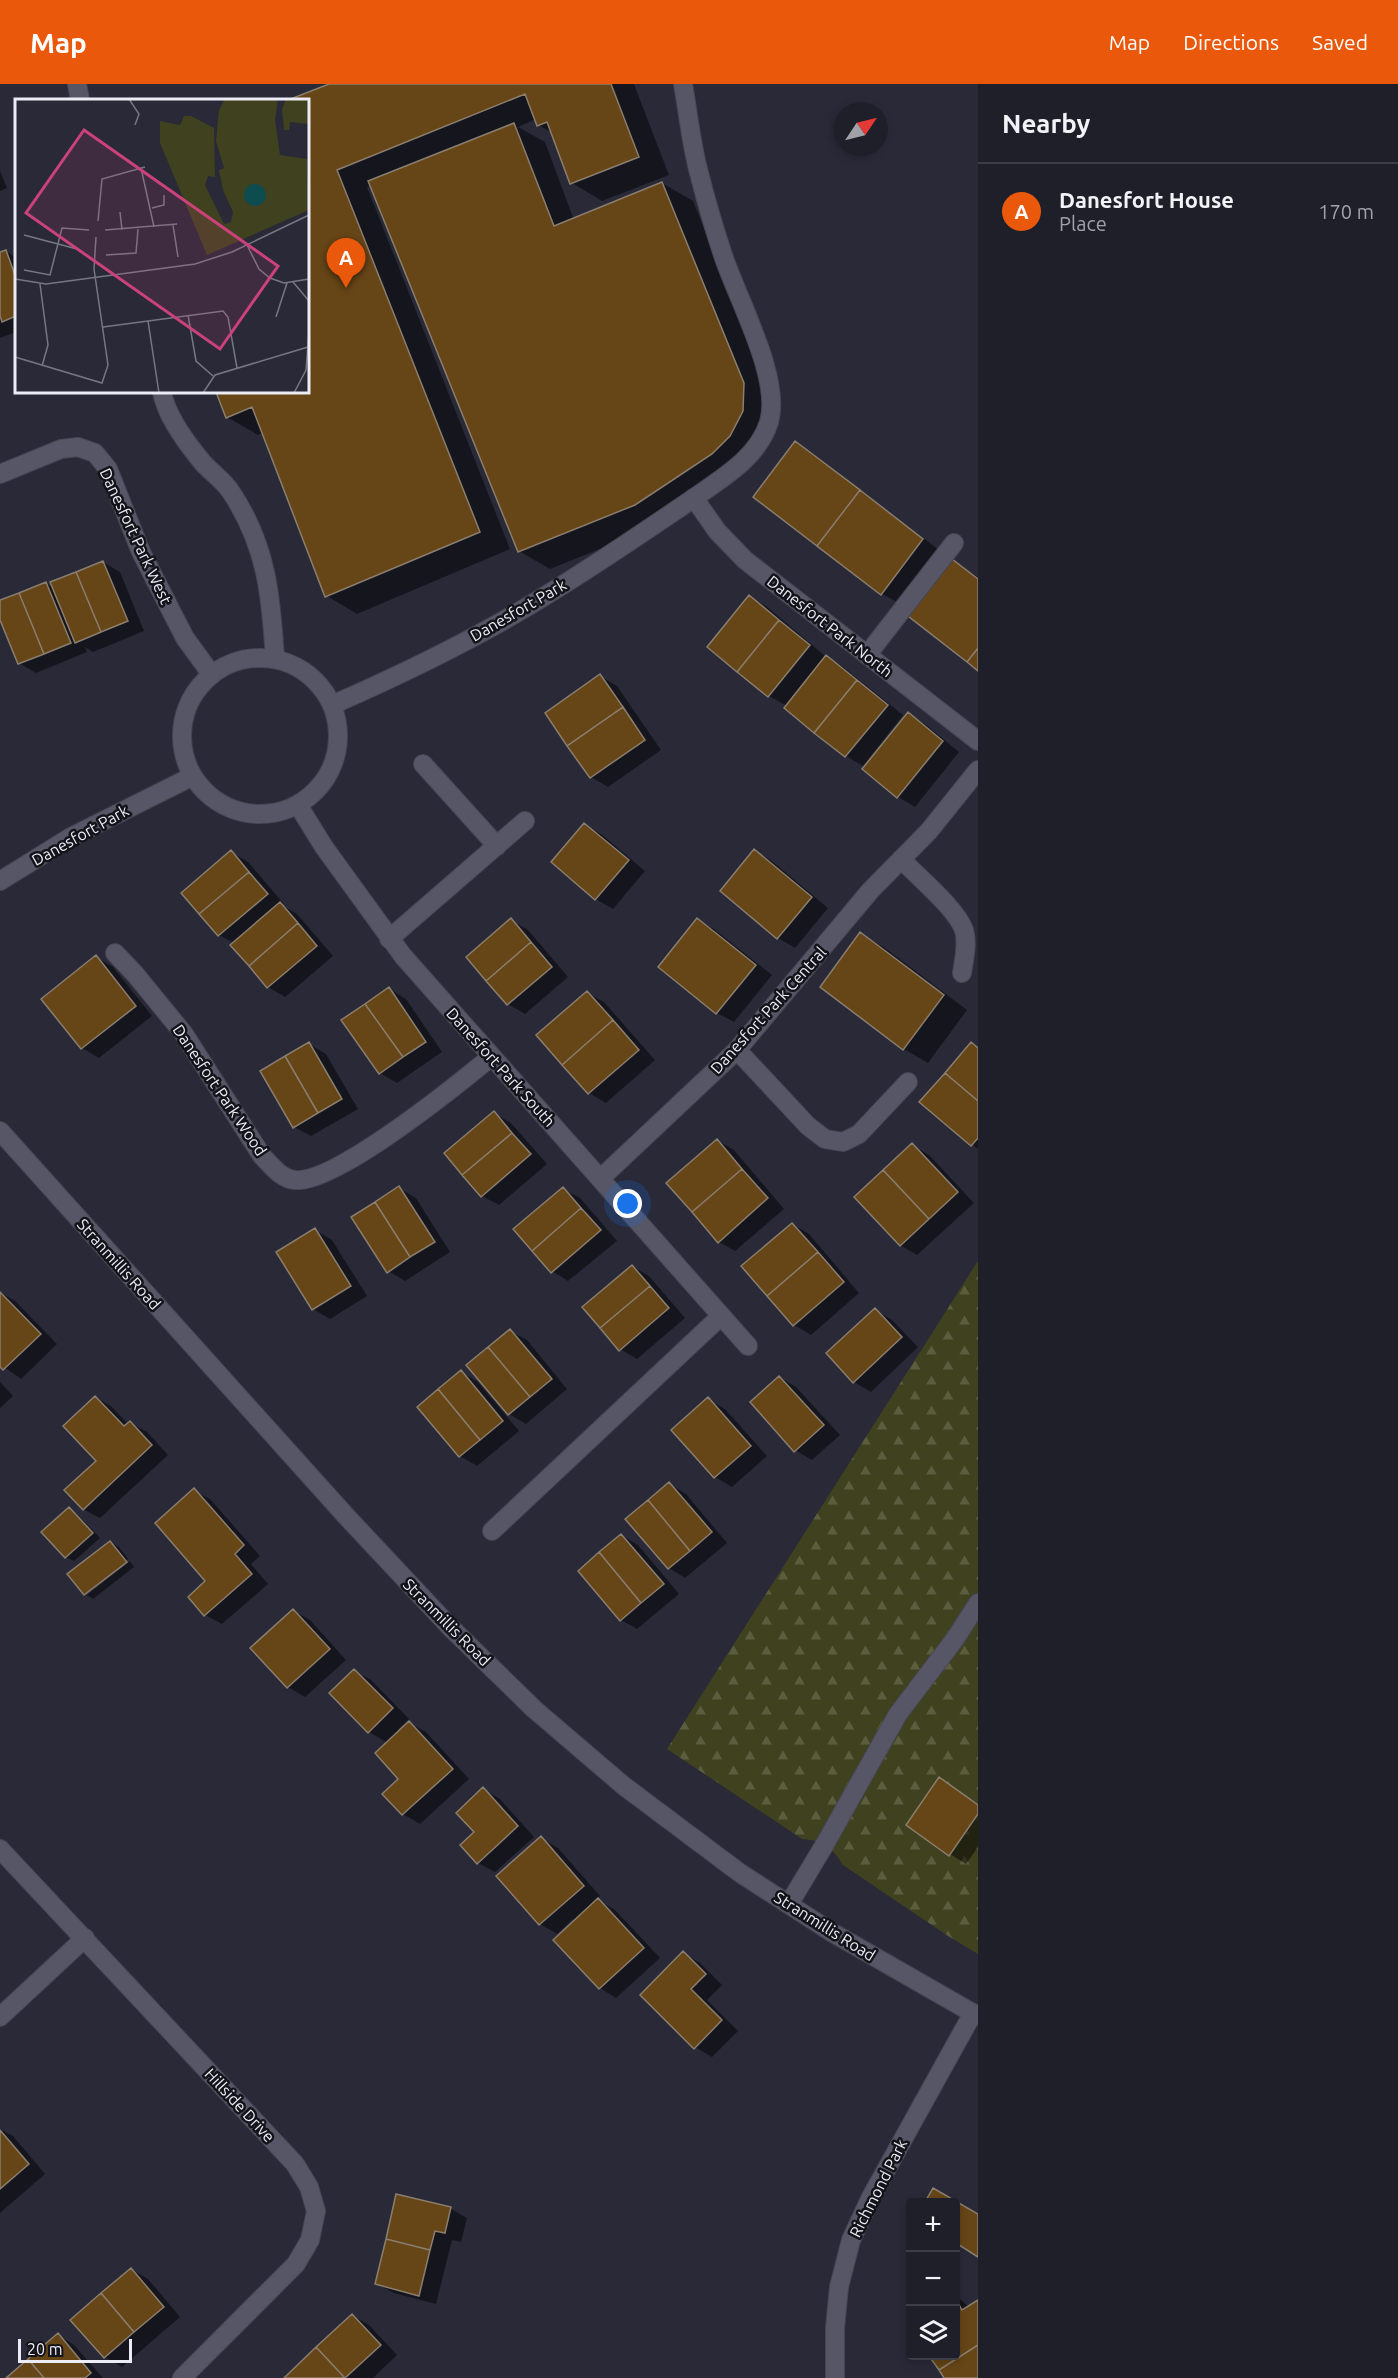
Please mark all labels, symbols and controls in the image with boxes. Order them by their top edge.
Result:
text: Map [30,27,87,58]
text: Map [1109,30,1150,54]
text: Directions [1183,30,1279,54]
text: Saved [1312,30,1368,54]
inset map [15,99,309,393]
north arrow [834,102,888,156]
text: Nearby [1002,109,1090,138]
text: Danesfort House [1059,187,1234,212]
text: A [1014,200,1029,223]
text: 170 m [1318,200,1374,223]
text: Place [1059,212,1107,235]
pin: A [326,238,366,288]
street label: Danesfort Park West [97,465,176,608]
street label: Danesfort Park North [764,572,896,680]
street label: Danesfort Park [467,575,569,645]
street label: Danesfort Park [29,801,131,869]
street label: Danesfort Park Central [706,943,830,1077]
street label: Danesfort Park South [443,1004,559,1130]
street label: Danesfort Park Wood [169,1021,271,1159]
your location [613,1189,642,1218]
street label: Stranmillis Road [74,1215,164,1313]
street label: Stranmillis Road [400,1575,494,1669]
street label: Stranmillis Road [771,1888,879,1964]
street label: Hillside Drive [201,2065,279,2145]
street label: Richmond Park [846,2136,910,2240]
map controls [906,2198,960,2360]
button: + [906,2198,960,2252]
button: − [906,2252,960,2306]
button: layers [906,2306,960,2360]
scale bar [18,2336,132,2364]
text: 20 m [27,2340,63,2358]

